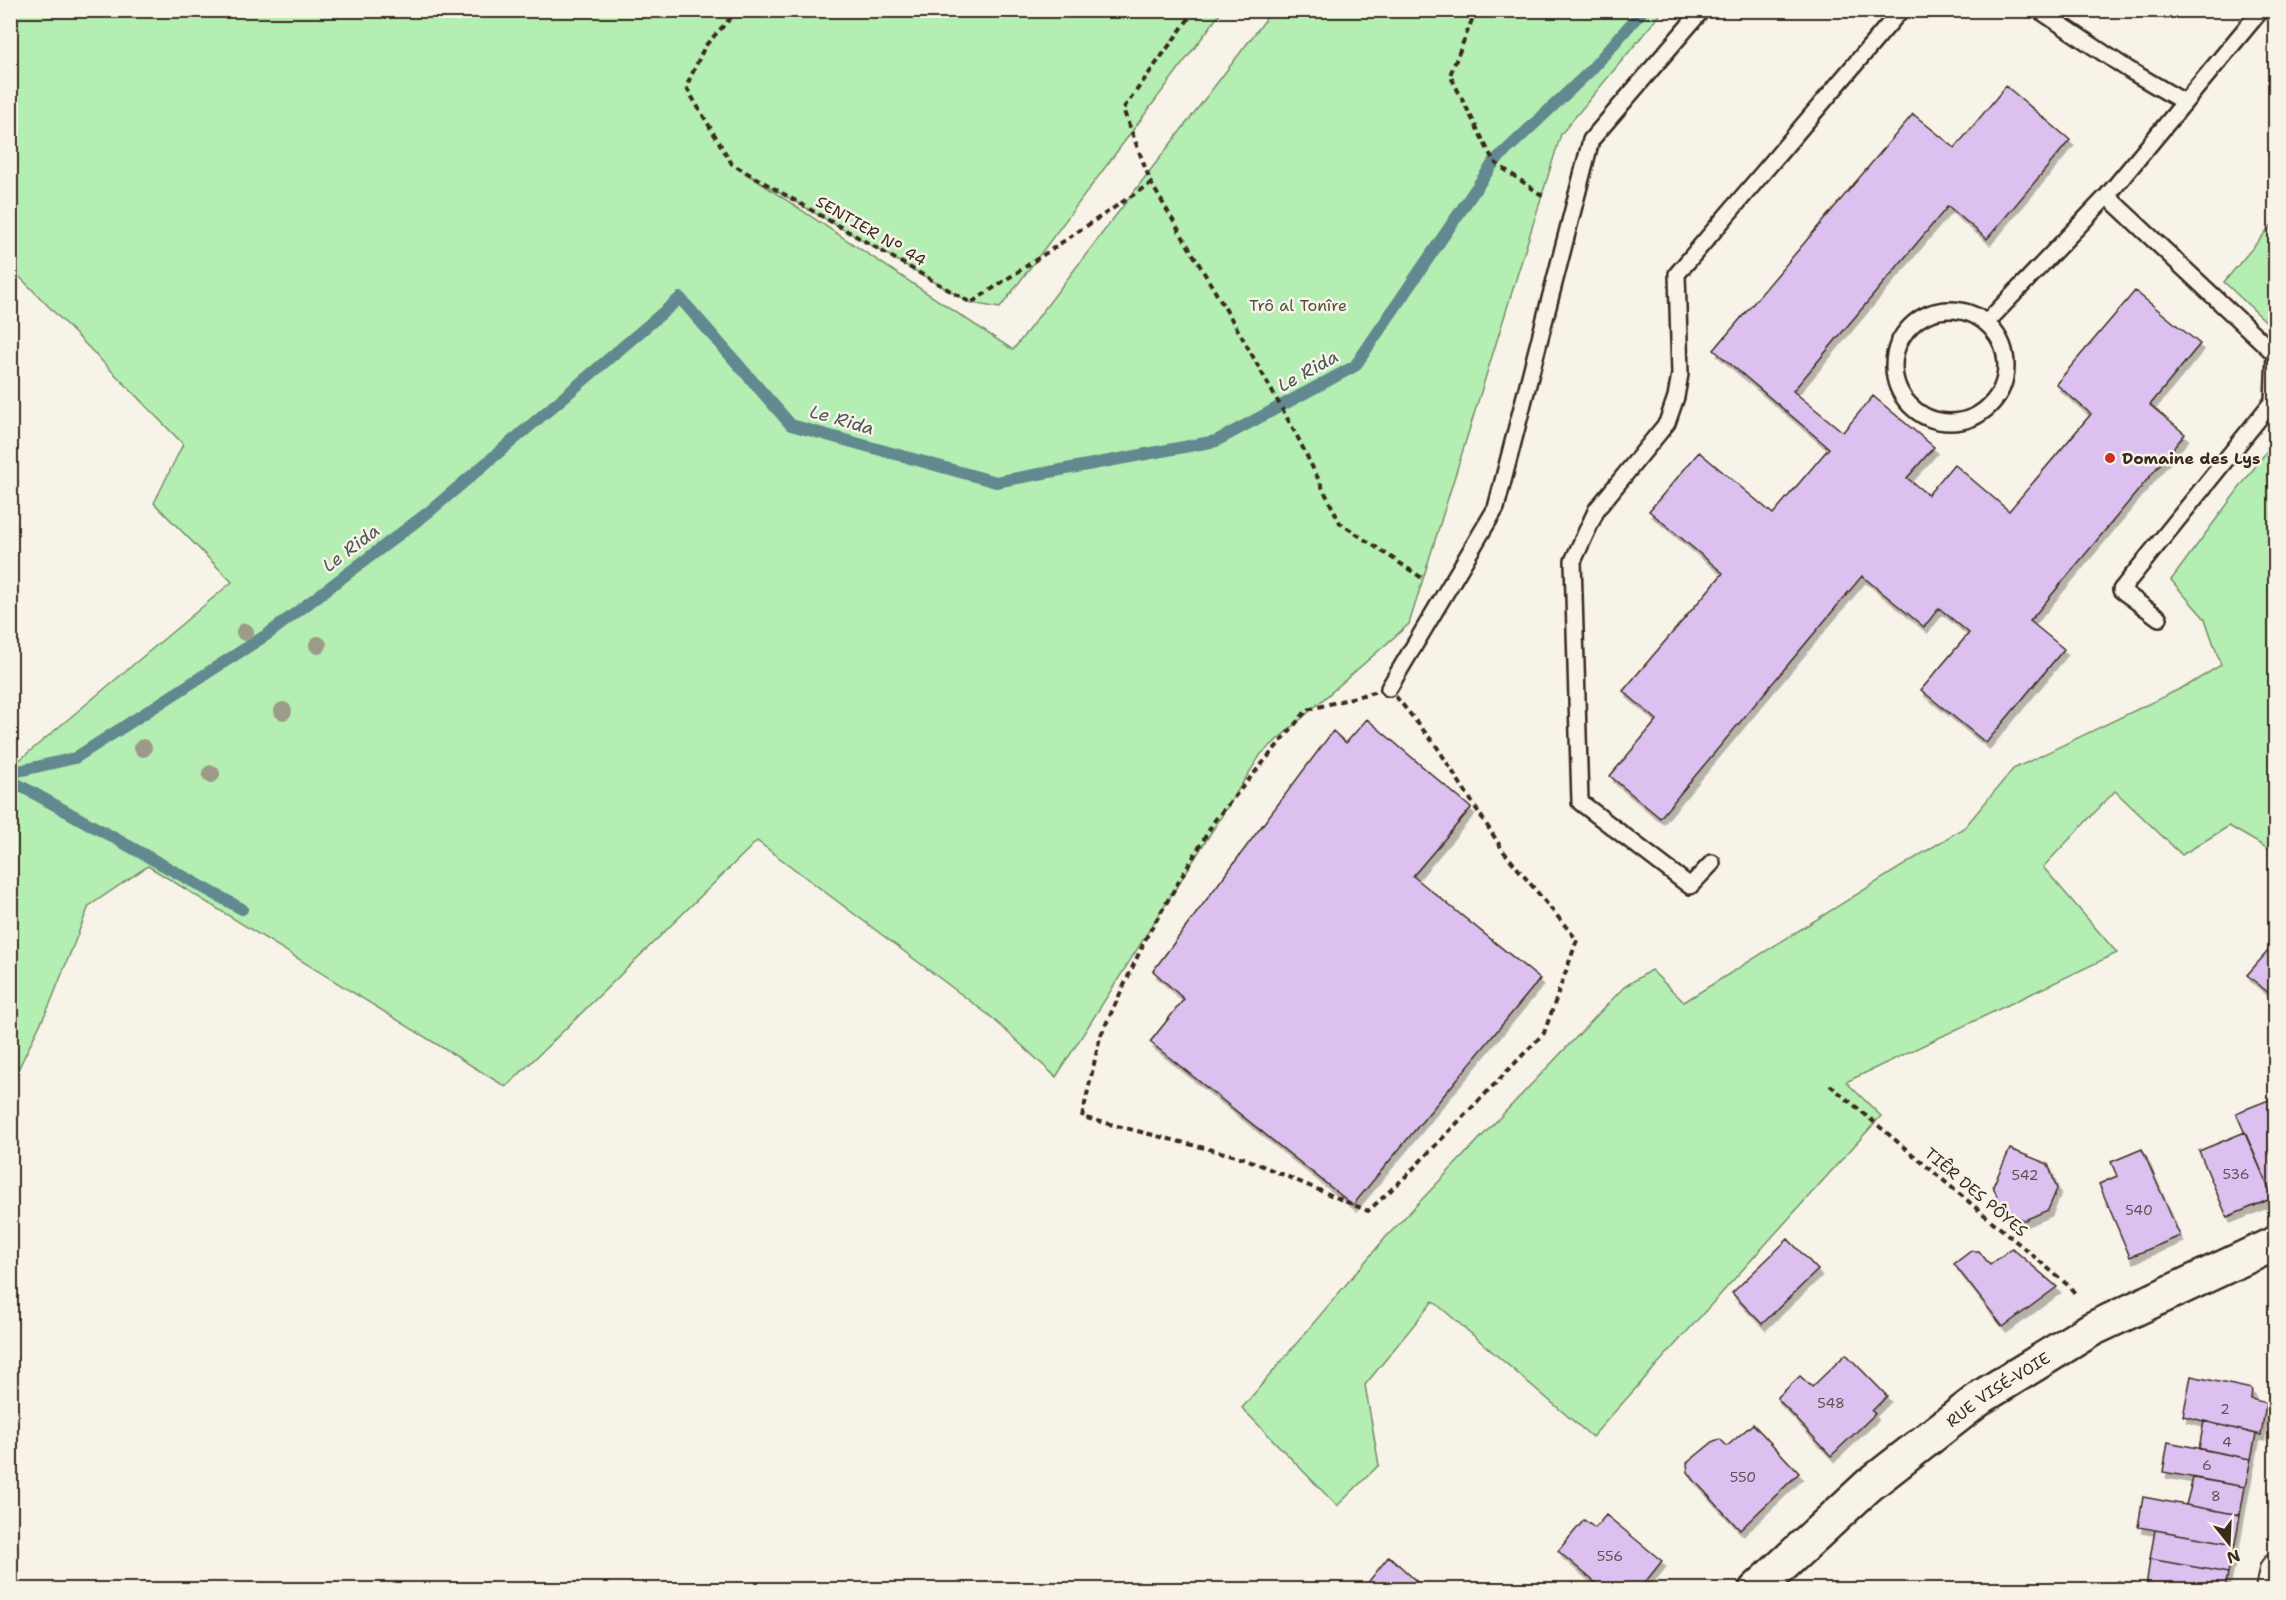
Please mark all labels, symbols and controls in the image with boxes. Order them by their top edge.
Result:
street label: SENTIER N° 44 [812,191,930,271]
park label: Trô al Tonîre [1249,295,1347,316]
water label: Le Rida [1273,344,1343,398]
water label: Le Rida [807,399,877,441]
place label: Domaine des Lys [2122,448,2260,469]
marker: Domaine des Lys [2103,451,2117,465]
water label: Le Rida [317,519,385,577]
street label: TIÊR DES PÔYES [1920,1143,2032,1241]
house number: 536 [2222,1165,2250,1183]
house number: 542 [2012,1166,2038,1184]
house number: 540 [2125,1201,2153,1219]
street label: RUE VISÉ-VOIE [1942,1347,2054,1432]
house number: 548 [1817,1394,1845,1412]
house number: 2 [2220,1400,2230,1418]
house number: 4 [2222,1433,2232,1451]
house number: 6 [2202,1456,2212,1474]
house number: 550 [1730,1468,1756,1486]
house number: 8 [2211,1487,2221,1505]
north arrow [2199,1513,2259,1573]
text: N [2224,1545,2243,1569]
house number: 556 [1597,1547,1623,1565]

